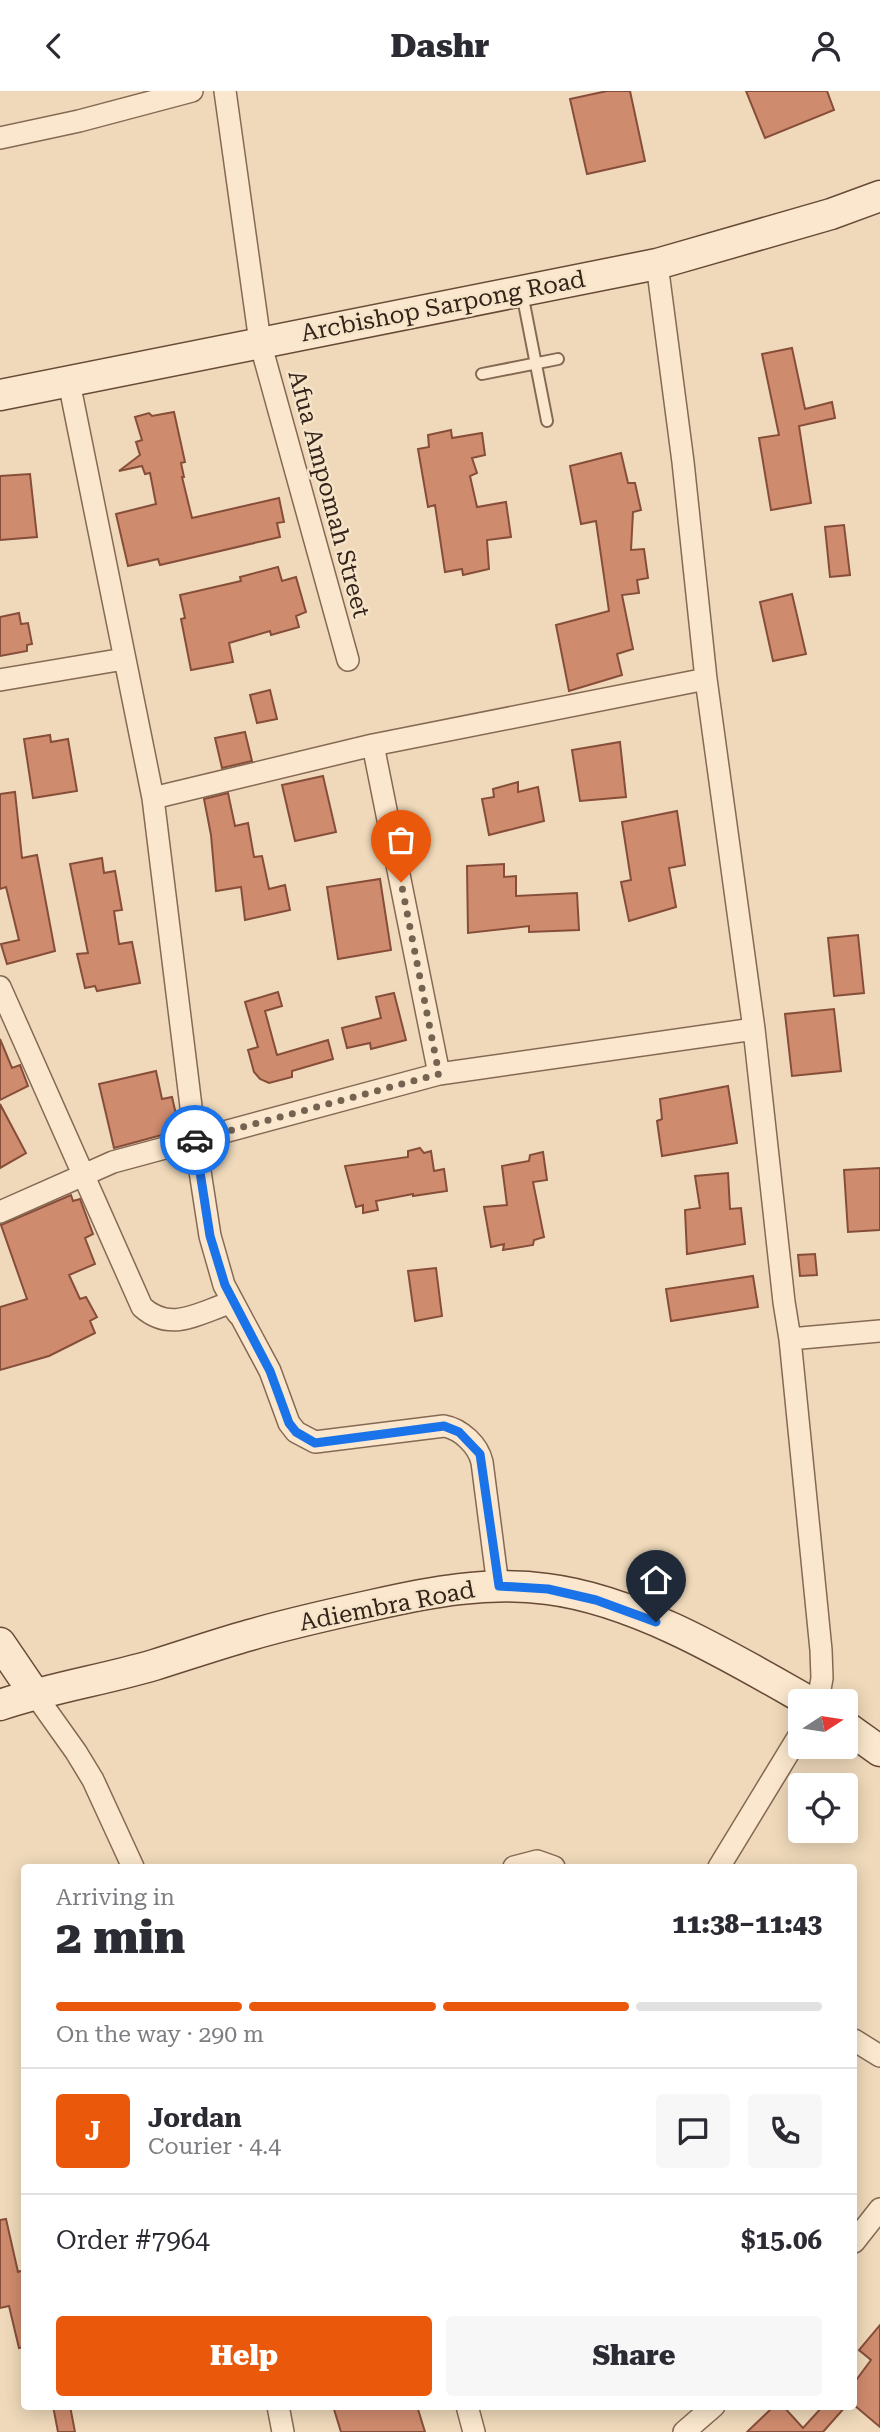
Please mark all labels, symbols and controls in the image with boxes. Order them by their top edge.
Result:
icon: back [35,27,73,65]
text: Dashr [391,27,489,65]
icon: person [807,27,845,65]
street label: Arcbishop Sarpong Road [298,265,588,347]
street label: Afua Ampomah Street [283,367,375,621]
pin [371,810,431,882]
icon: bag [382,821,420,859]
courier [160,1105,230,1175]
icon: car [176,1121,214,1159]
pin [626,1550,686,1622]
icon: home [637,1561,675,1599]
street label: Adiembra Road [297,1575,477,1637]
north arrow [788,1689,858,1759]
map controls [788,1689,858,1843]
button: locate [788,1773,858,1843]
text: Arriving in [56,1884,175,1911]
text: 11:38–11:43 [672,1909,822,1939]
text: 2 min [56,1910,185,1964]
text: On the way · 290 m [56,2021,264,2048]
button: chat [656,2094,730,2168]
button: phone [748,2094,822,2168]
text: Jordan [148,2103,242,2133]
text: J [85,2116,101,2146]
text: Courier · 4.4 [148,2133,281,2160]
text: Order #7964 [56,2225,210,2255]
text: $15.06 [741,2225,822,2255]
button: Help [56,2316,432,2396]
button: Share [446,2316,822,2396]

